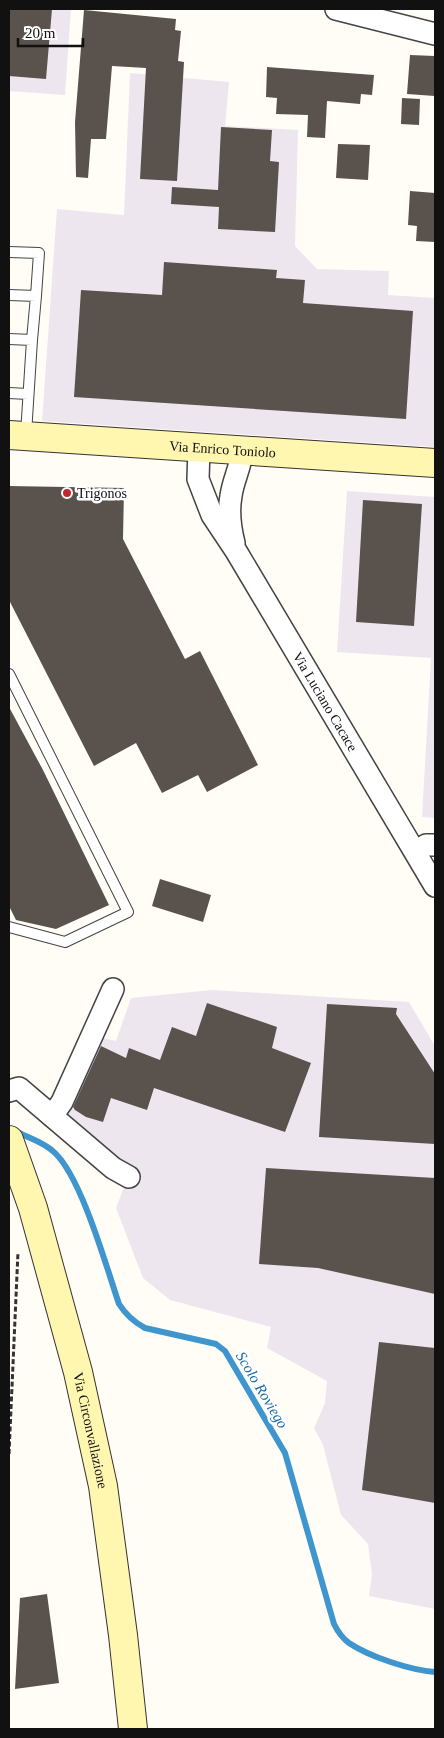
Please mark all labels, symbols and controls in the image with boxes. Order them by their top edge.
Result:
scale bar [18,15,82,47]
text: 20 m [25,25,56,41]
street label: Via Enrico Toniolo [169,439,276,461]
place label: Trigonos [77,486,127,501]
marker: Trigonos [61,487,73,499]
street label: Via Luciano Cacace [290,650,360,754]
water label: Scolo Roviego [233,1349,291,1431]
street label: Via Circonvallazione [70,1371,110,1490]

